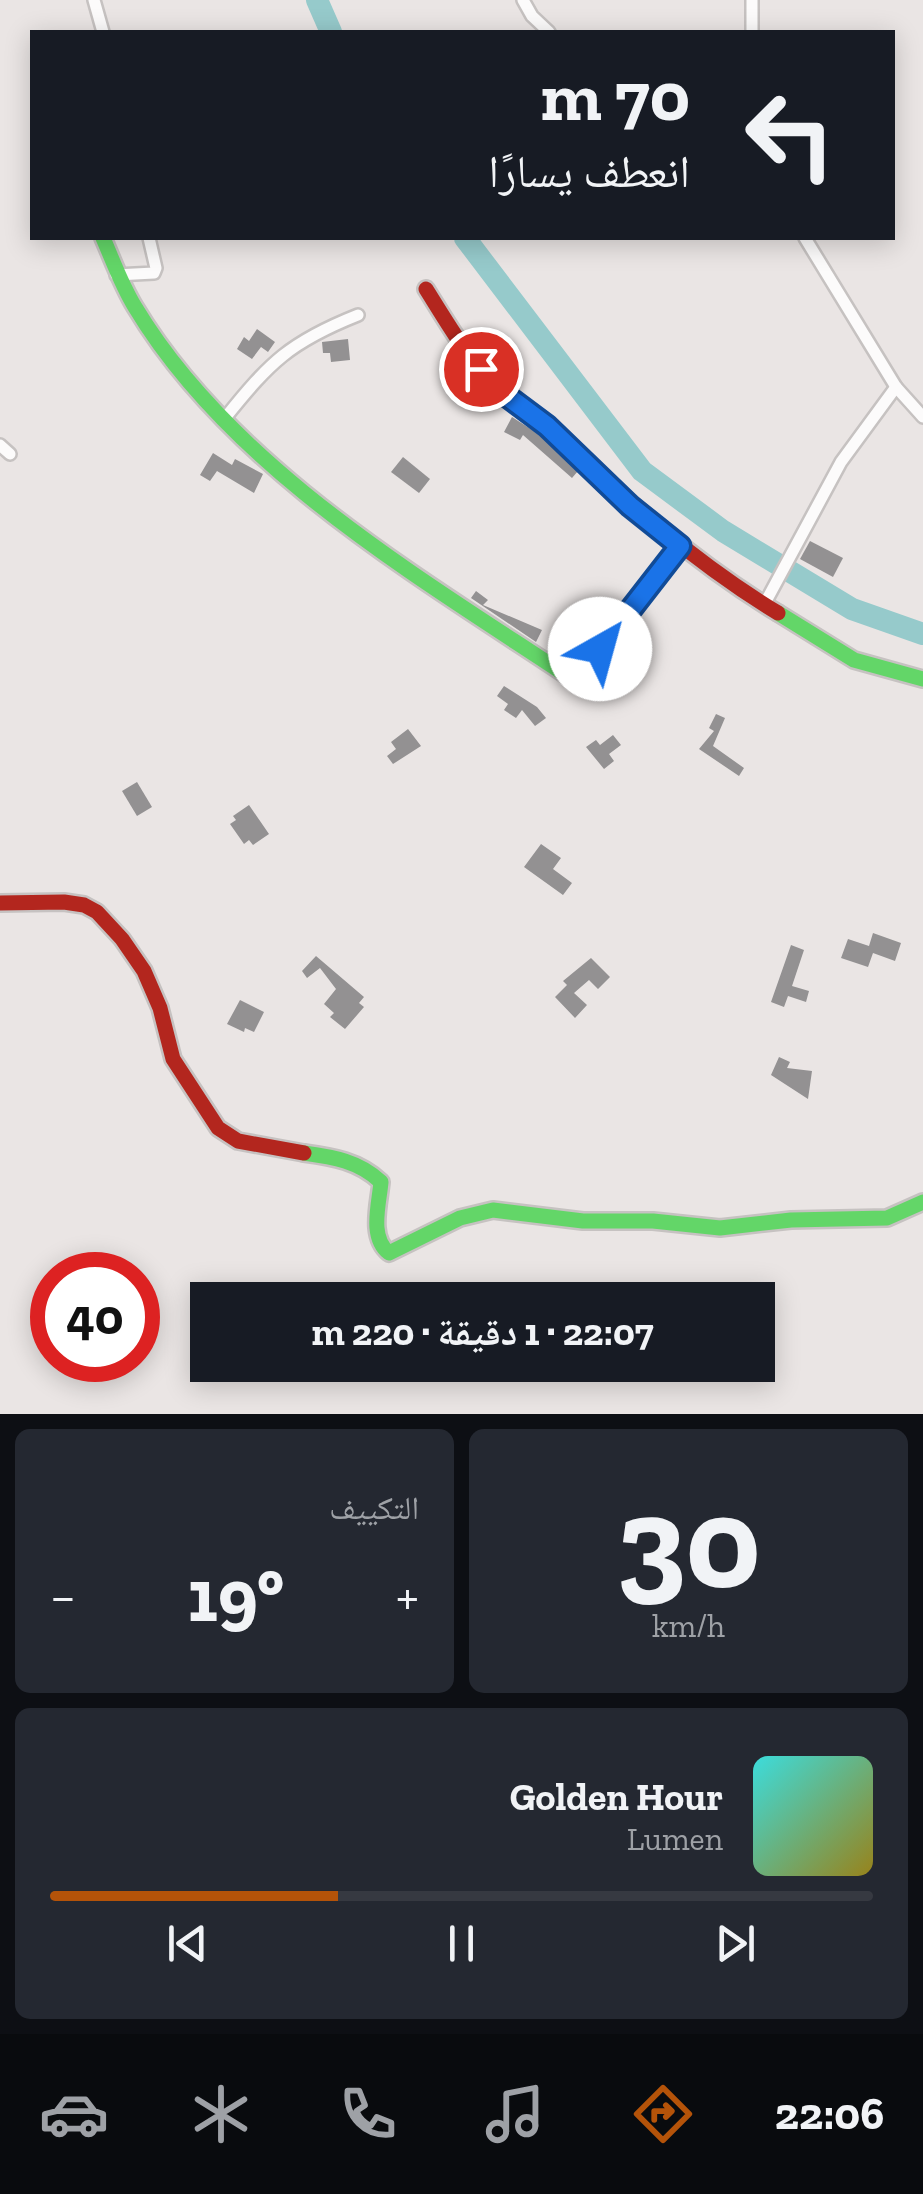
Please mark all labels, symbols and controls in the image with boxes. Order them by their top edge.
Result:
text: 70 m [541,54,690,138]
icon: left [725,70,855,200]
text: انعطف يسارًا [488,145,690,199]
pin [439,327,524,412]
icon: arrive [454,342,509,397]
position arrow [548,597,652,701]
speed limit sign: 40 [30,1252,160,1382]
text: 22:07 · 1 دقيقة · 220 m [311,1309,654,1355]
text: 30 [616,1464,761,1620]
text: التكييف [329,1489,419,1527]
text: 19° [187,1550,284,1640]
text: − [50,1563,76,1629]
text: + [396,1563,419,1629]
text: km/h [652,1607,725,1645]
text: Golden Hour [510,1774,723,1820]
text: Lumen [627,1820,723,1858]
icon: previous [160,1916,215,1971]
icon: pause [434,1916,489,1971]
icon: next [708,1916,763,1971]
icon: car [39,2079,109,2149]
icon: climate [186,2079,256,2149]
icon: phone [333,2079,403,2149]
icon: music [480,2079,550,2149]
icon: directions [628,2079,698,2149]
text: 22:06 [775,2087,884,2141]

